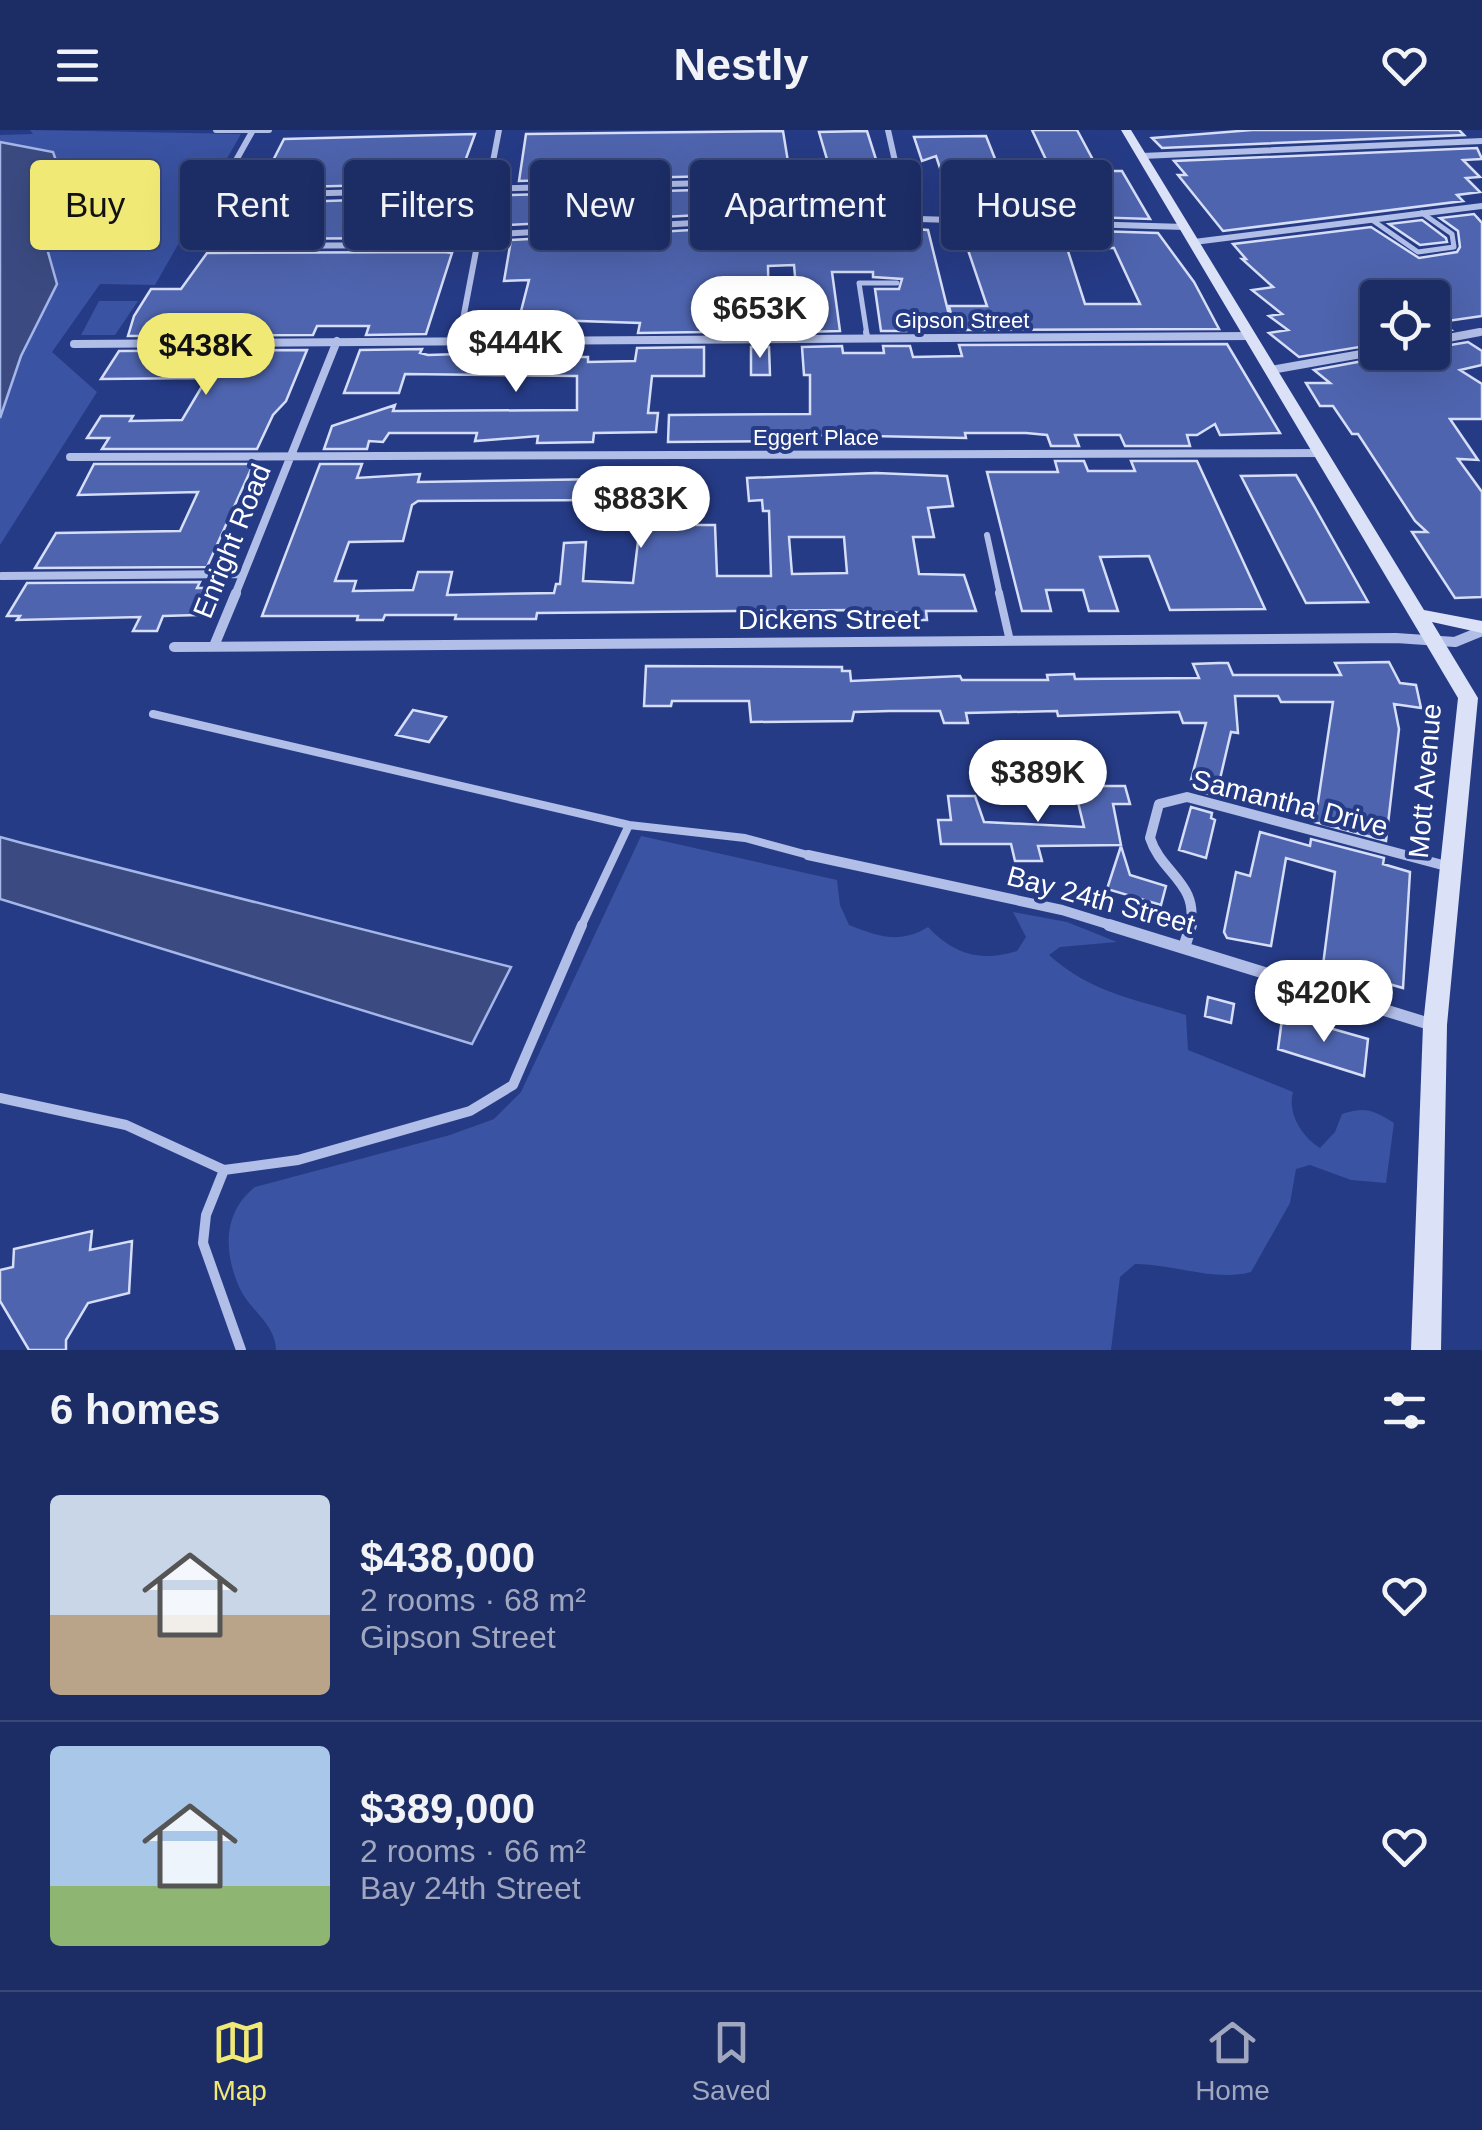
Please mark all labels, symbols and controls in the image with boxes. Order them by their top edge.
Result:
icon: menu [50,38,105,93]
icon: heart [1377,38,1432,93]
text: Nestly [673,39,809,90]
chip: Buy [30,160,160,250]
chip: Rent [180,160,324,250]
chip: Filters [344,160,510,250]
chip: New [530,160,670,250]
chip: Apartment [690,160,921,250]
chip: House [941,160,1112,250]
pin: $653K [690,276,830,361]
map controls [1360,280,1450,370]
button: locate [1360,280,1450,370]
text: $653K [713,290,807,326]
street label: Gipson Street [895,308,1029,333]
pin: $444K [446,310,586,395]
pin: $438K [136,313,276,398]
text: $444K [469,324,563,360]
text: $438K [159,327,253,363]
street label: Eggert Place [753,425,879,450]
street label: Enright Road [187,459,277,623]
pin: $883K [571,466,711,551]
text: $883K [594,480,688,516]
street label: Dickens Street [738,604,920,635]
street label: Mott Avenue [1403,702,1447,860]
pin: $389K [968,740,1108,825]
text: $389K [991,754,1085,790]
street label: Samantha Drive [1189,764,1391,842]
street label: Bay 24th Street [1004,860,1198,940]
pin: $420K [1254,960,1394,1045]
text: $420K [1277,974,1371,1010]
icon: filters [1377,1383,1432,1438]
text: 6 homes [50,1386,220,1433]
text: $438,000 [360,1534,535,1581]
icon: home [130,1535,250,1655]
icon: heart [1377,1568,1432,1623]
text: 2 rooms · 68 m² [360,1582,586,1618]
text: Gipson Street [360,1619,556,1655]
text: $389,000 [360,1785,535,1832]
icon: home [130,1786,250,1906]
icon: heart [1377,1819,1432,1874]
text: 2 rooms · 66 m² [360,1833,586,1869]
text: Bay 24th Street [360,1870,581,1906]
tab: Map [212,2015,267,2107]
tab: Saved [691,2015,771,2107]
tab: Home [1195,2015,1270,2107]

